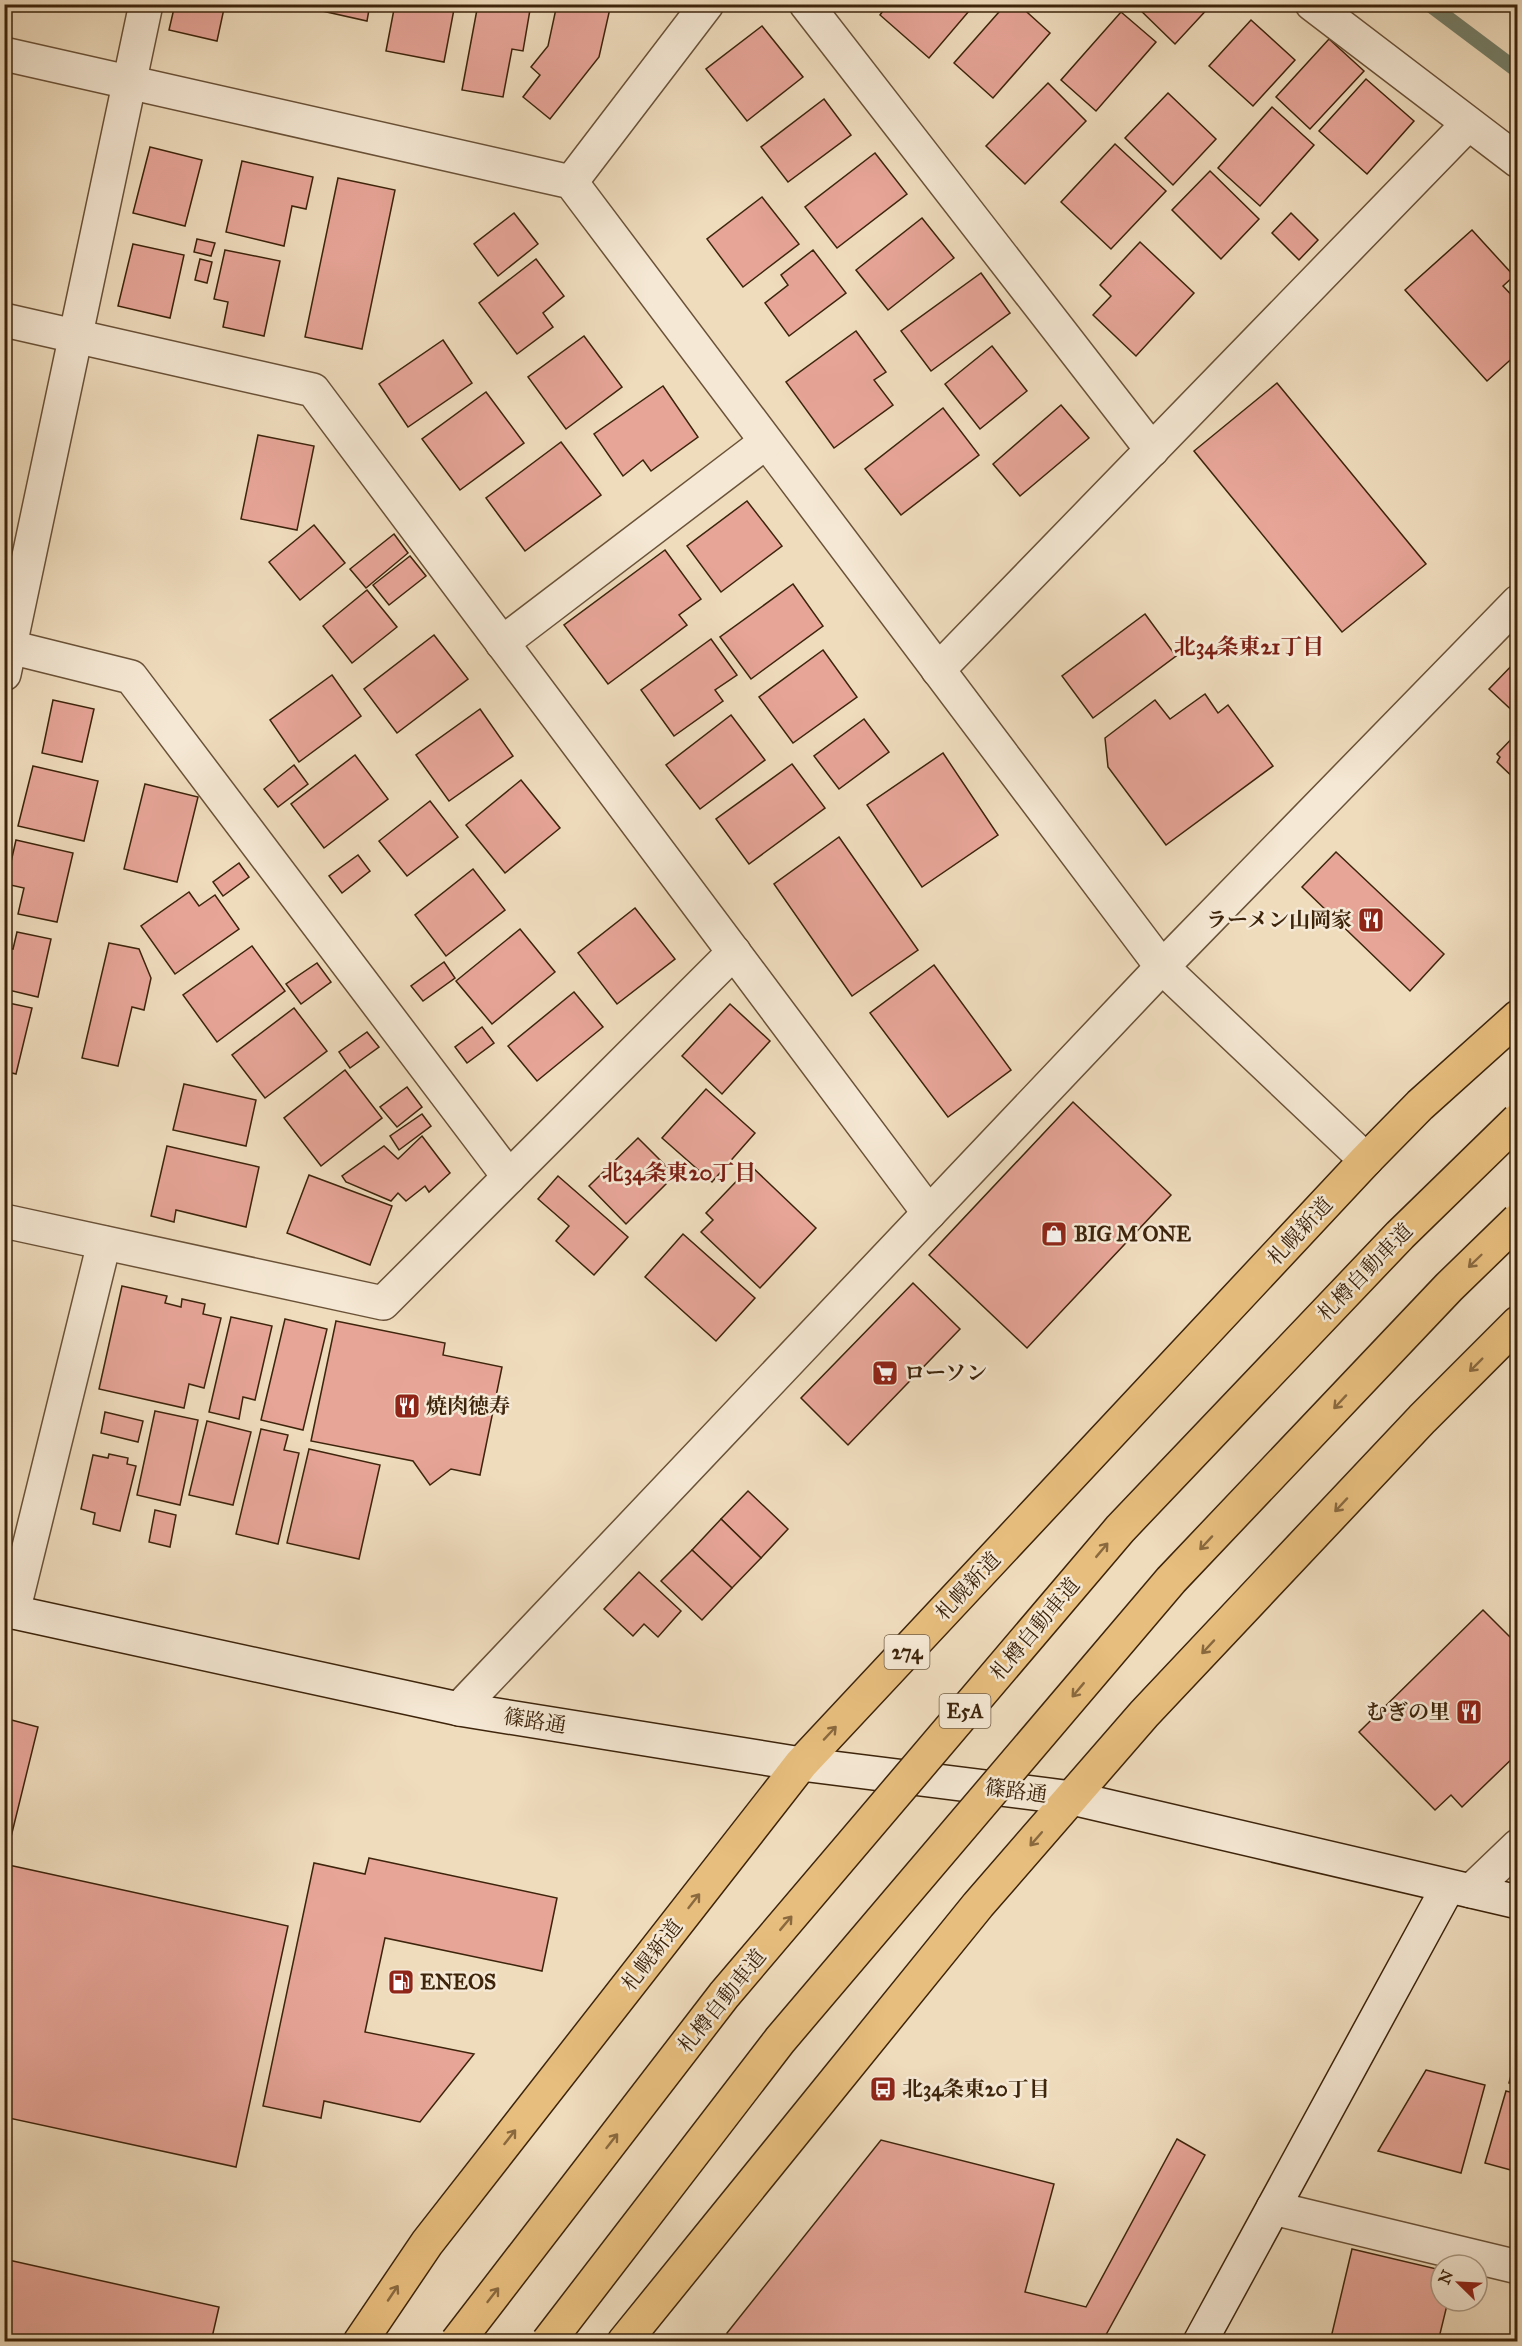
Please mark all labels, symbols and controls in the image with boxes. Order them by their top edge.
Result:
district label: 北34条東21丁目 [1174,633,1324,660]
restaurant icon: ラーメン山岡家 [1356,905,1386,935]
place label: ラーメン山岡家 [1206,907,1352,933]
district label: 北34条東20丁目 [602,1159,756,1186]
street label: 札幌新道 [1262,1191,1338,1271]
street label: 札樽自動車道 [1312,1218,1418,1326]
shop icon: BIG M ONE [1039,1219,1069,1249]
place label: BIG M ONE [1074,1221,1191,1247]
one-way arrow [1468,1254,1483,1268]
one-way arrow [1469,1357,1484,1372]
supermarket icon: ローソン [870,1358,900,1388]
place label: ローソン [904,1360,987,1386]
restaurant icon: 焼肉徳寿 [392,1391,422,1421]
place label: 焼肉徳寿 [426,1393,510,1419]
one-way arrow [1333,1394,1347,1409]
one-way arrow [1334,1498,1349,1513]
one-way arrow [1199,1535,1213,1550]
one-way arrow [1095,1543,1109,1558]
street label: 札幌新道 [930,1546,1006,1626]
street label: 札樽自動車道 [985,1572,1085,1686]
road number: 274 [884,1635,930,1669]
one-way arrow [1200,1640,1215,1655]
one-way arrow [1071,1682,1084,1698]
road number: E5A [940,1694,990,1728]
restaurant icon: むぎの里 [1454,1697,1484,1727]
place label: むぎの里 [1366,1699,1450,1725]
street label: 篠路通 [502,1703,568,1739]
one-way arrow [823,1726,837,1741]
street label: 篠路通 [983,1774,1049,1808]
one-way arrow [1029,1832,1043,1847]
one-way arrow [688,1893,701,1909]
street label: 札幌新道 [616,1914,688,1996]
one-way arrow [779,1916,793,1931]
street label: 札樽自動車道 [672,1944,772,2058]
fuel station icon: ENEOS [386,1967,416,1997]
place label: ENEOS [420,1969,496,1995]
bus stop icon: 北34条東20丁目 [868,2074,898,2104]
place label: 北34条東20丁目 [902,2076,1050,2102]
one-way arrow [503,2130,516,2146]
one-way arrow [605,2133,618,2149]
north arrow [1429,2253,1489,2313]
text: N [1434,2267,1457,2287]
one-way arrow [387,2286,399,2302]
one-way arrow [486,2288,499,2304]

